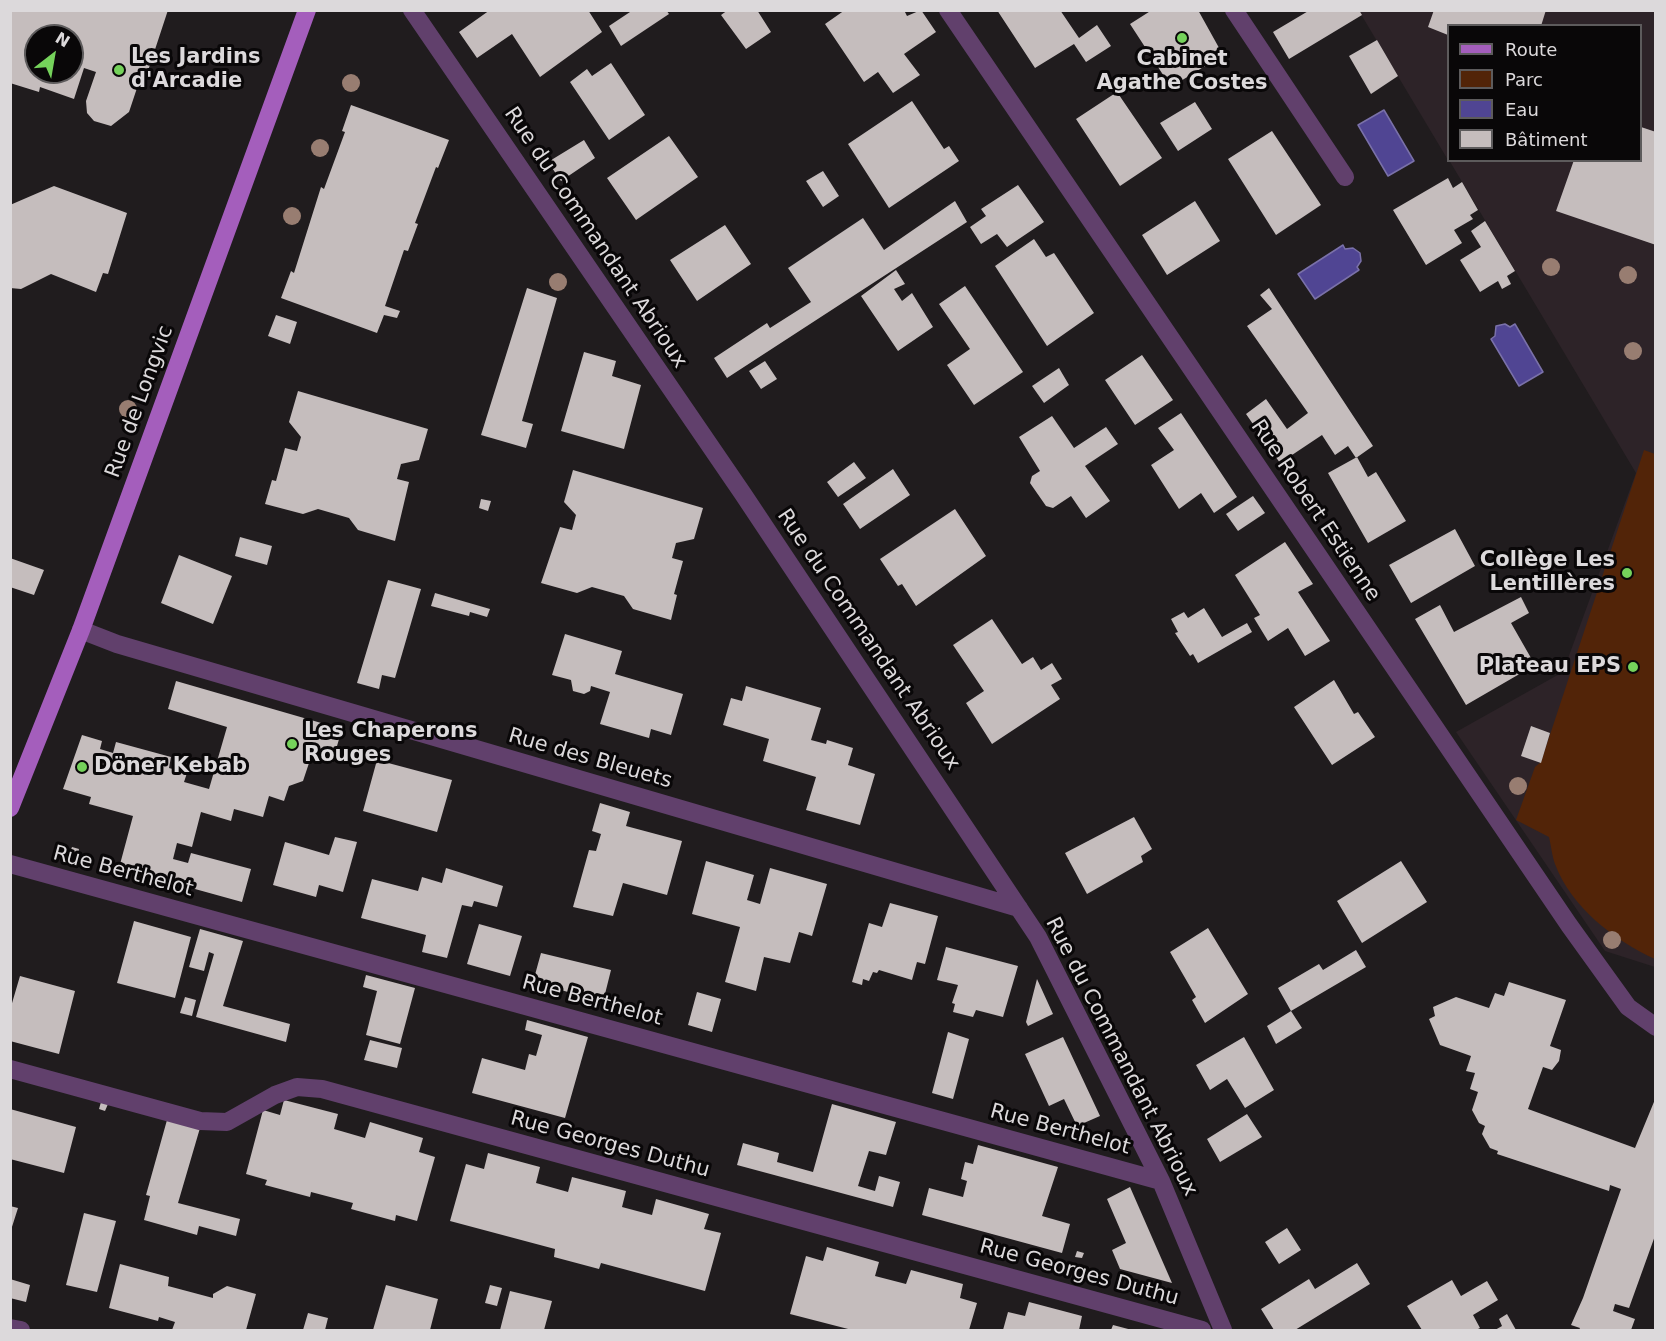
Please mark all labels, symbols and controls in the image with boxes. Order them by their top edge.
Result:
north arrow [24,24,84,84]
legend [1447,24,1642,162]
text: N [52,28,73,51]
marker: Cabinet Agathe Costes [1175,31,1189,45]
text: Route [1505,39,1557,60]
place label: Les Jardins d'Arcadie [131,45,260,95]
place label: Cabinet Agathe Costes [1096,47,1268,97]
marker: Les Jardins d'Arcadie [112,63,126,77]
text: Parc [1505,69,1543,90]
text: Eau [1505,99,1539,120]
street label: Rue du Commandant Abrioux [498,103,692,373]
text: Bâtiment [1505,129,1588,150]
street label: Rue de Longvic [101,322,179,482]
street label: Rue Robert Estienne [1245,415,1385,607]
street label: Rue du Commandant Abrioux [771,505,965,775]
place label: Collège Les Lentillères [1480,548,1615,598]
marker: Collège Les Lentillères [1620,566,1634,580]
place label: Plateau EPS [1479,654,1621,680]
marker: Plateau EPS [1626,660,1640,674]
place label: Les Chaperons Rouges [304,719,477,769]
street label: Rue des Bleuets [505,724,675,794]
marker: Les Chaperons Rouges [285,737,299,751]
place label: Döner Kebab [94,754,247,780]
marker: Döner Kebab [75,760,89,774]
street label: Rue Berthelot [50,841,196,903]
street label: Rue du Commandant Abrioux [1039,913,1203,1201]
street label: Rue Berthelot [519,970,665,1032]
street label: Rue Berthelot [987,1099,1133,1161]
street label: Rue Georges Duthu [508,1106,712,1184]
street label: Rue Georges Duthu [977,1234,1181,1312]

